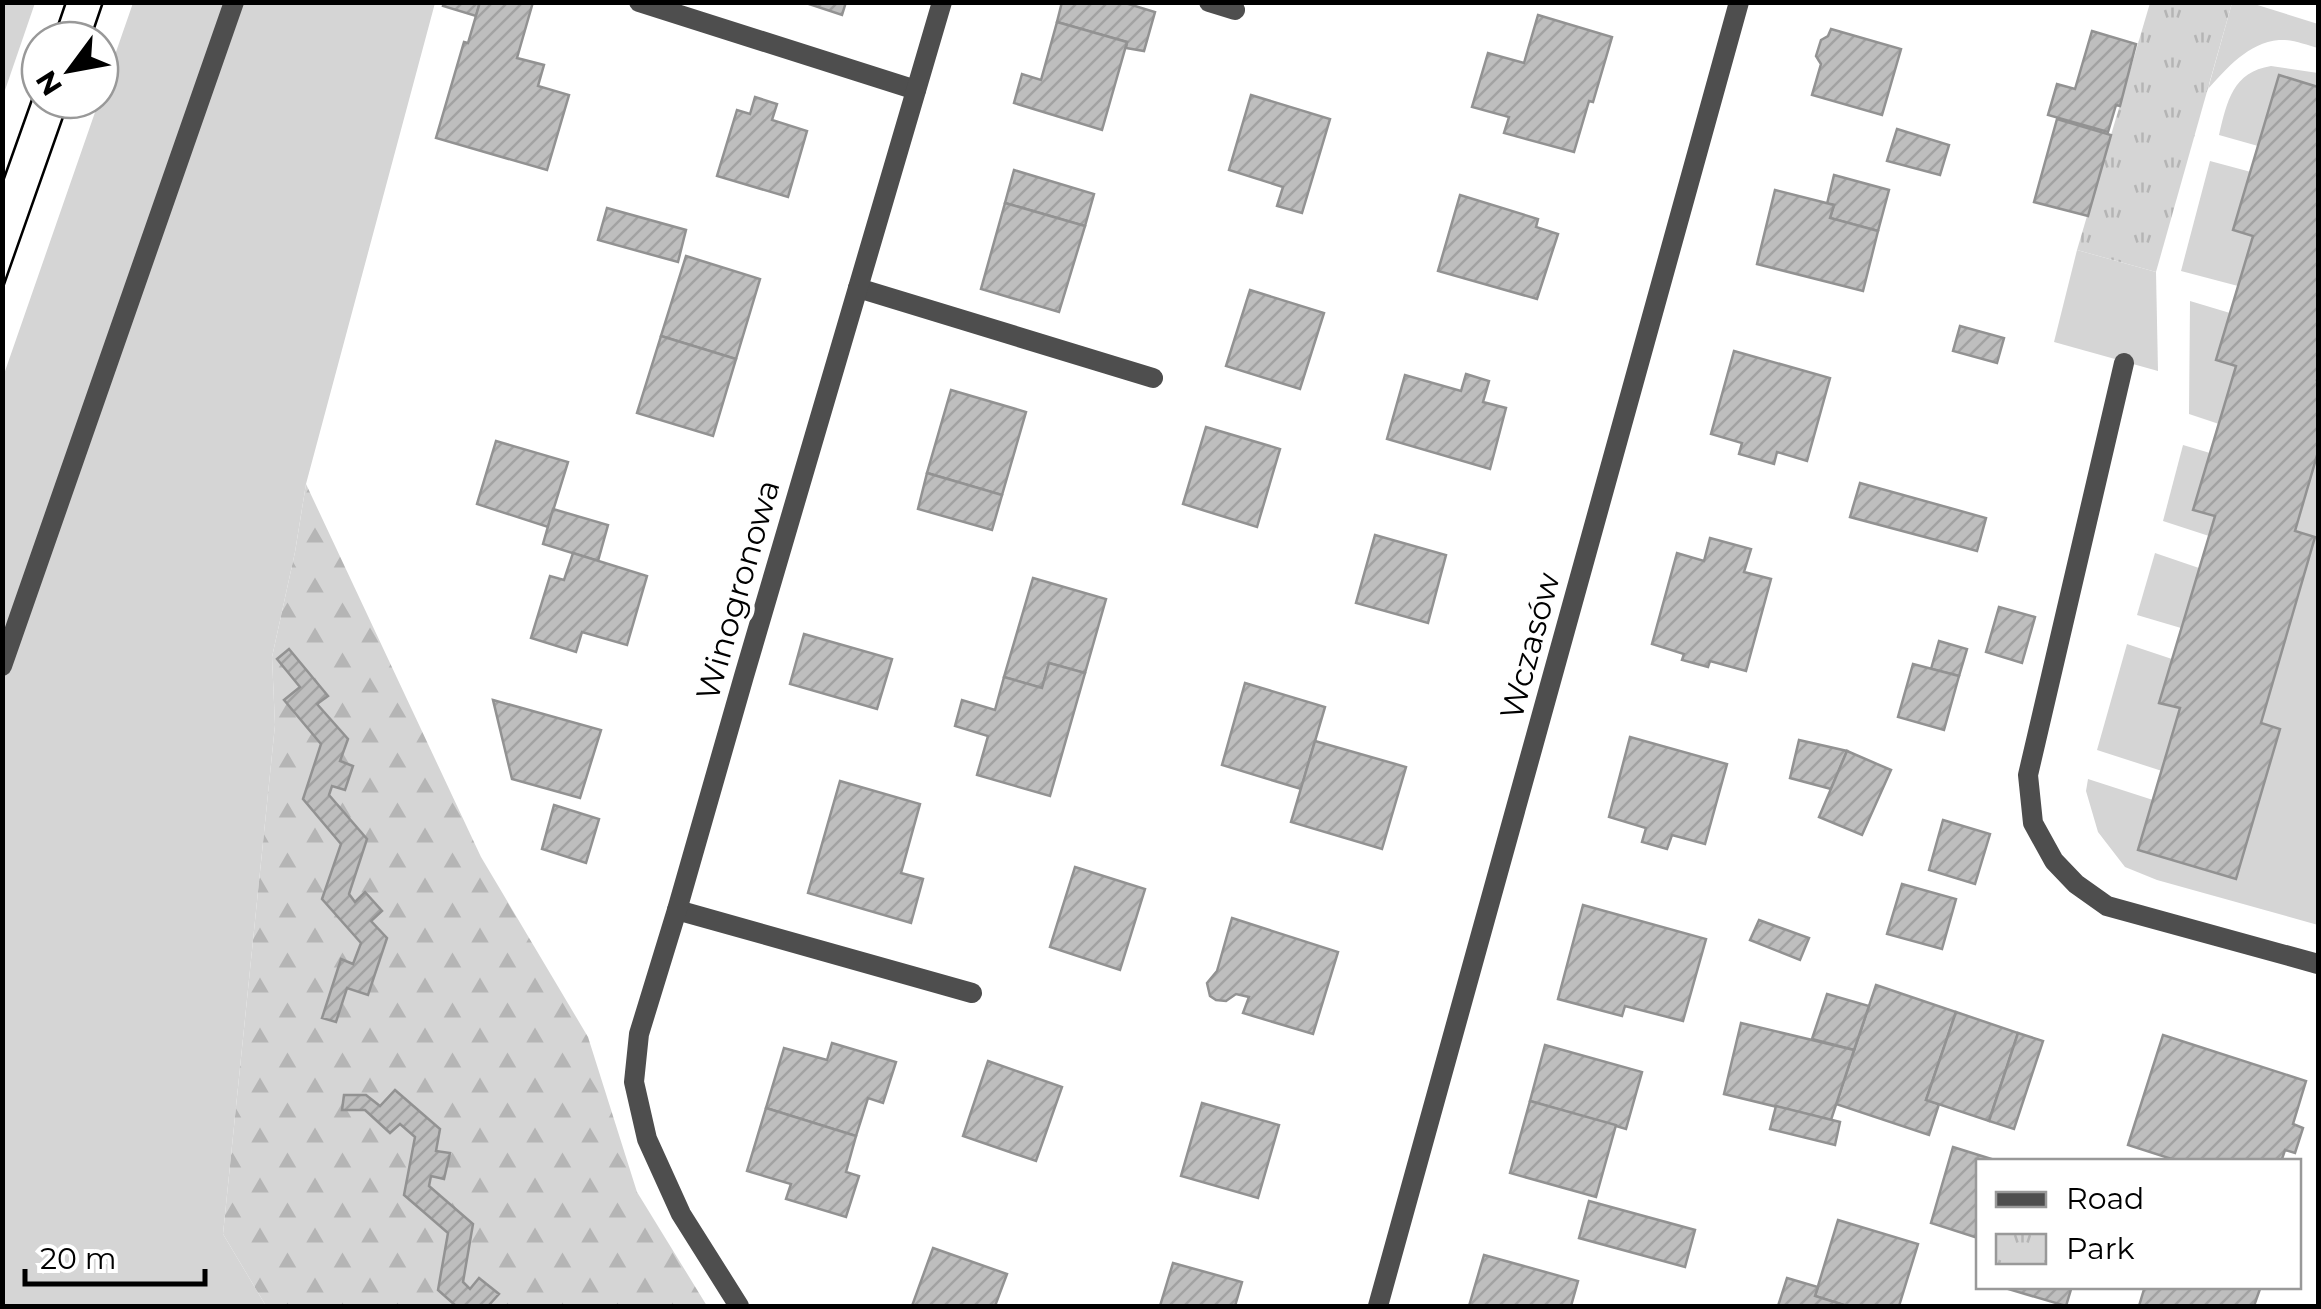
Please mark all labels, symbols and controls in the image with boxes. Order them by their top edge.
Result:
north arrow [20,20,120,120]
text: N [28,65,69,102]
street label: Winogronowa [687,475,788,704]
street label: Wczasów [1491,568,1568,723]
legend [1976,1159,2301,1289]
text: Road [2066,1180,2144,1217]
scale bar [25,1224,205,1286]
text: Park [2066,1230,2135,1267]
text: 20 m [40,1240,117,1277]

